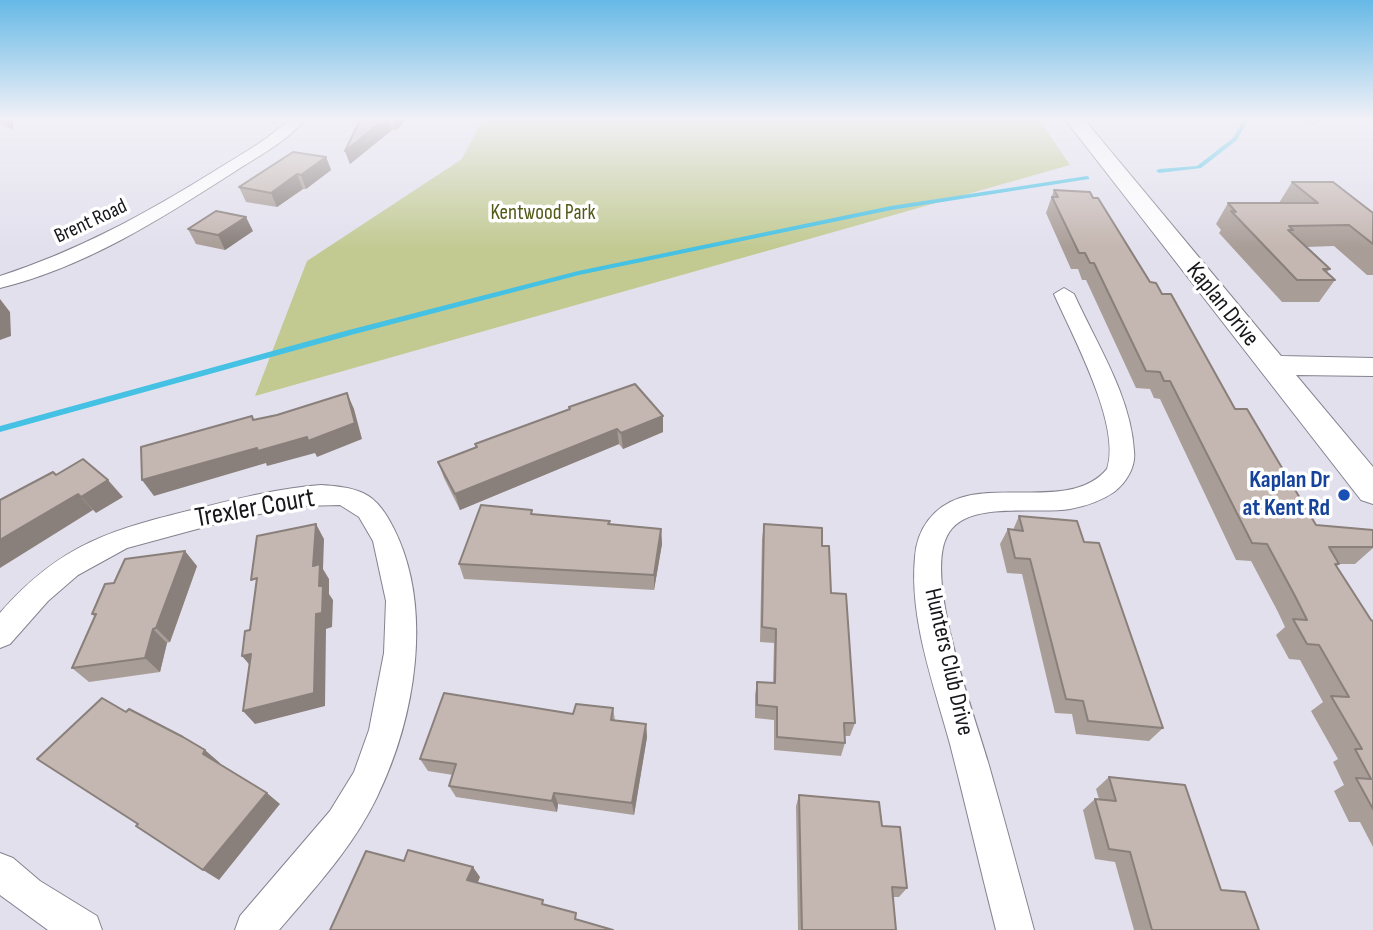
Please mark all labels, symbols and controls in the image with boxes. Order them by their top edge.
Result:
street label: Brent Road [51,194,131,250]
park label: Kentwood Park [490,201,596,227]
street label: Kaplan Drive [1179,257,1265,353]
place label: Kaplan Dr at Kent Rd [1242,467,1330,523]
street label: Trexler Court [193,482,317,536]
marker: Kaplan Dr at Kent Rd [1336,487,1352,503]
street label: Hunters Club Drive [917,586,979,738]

